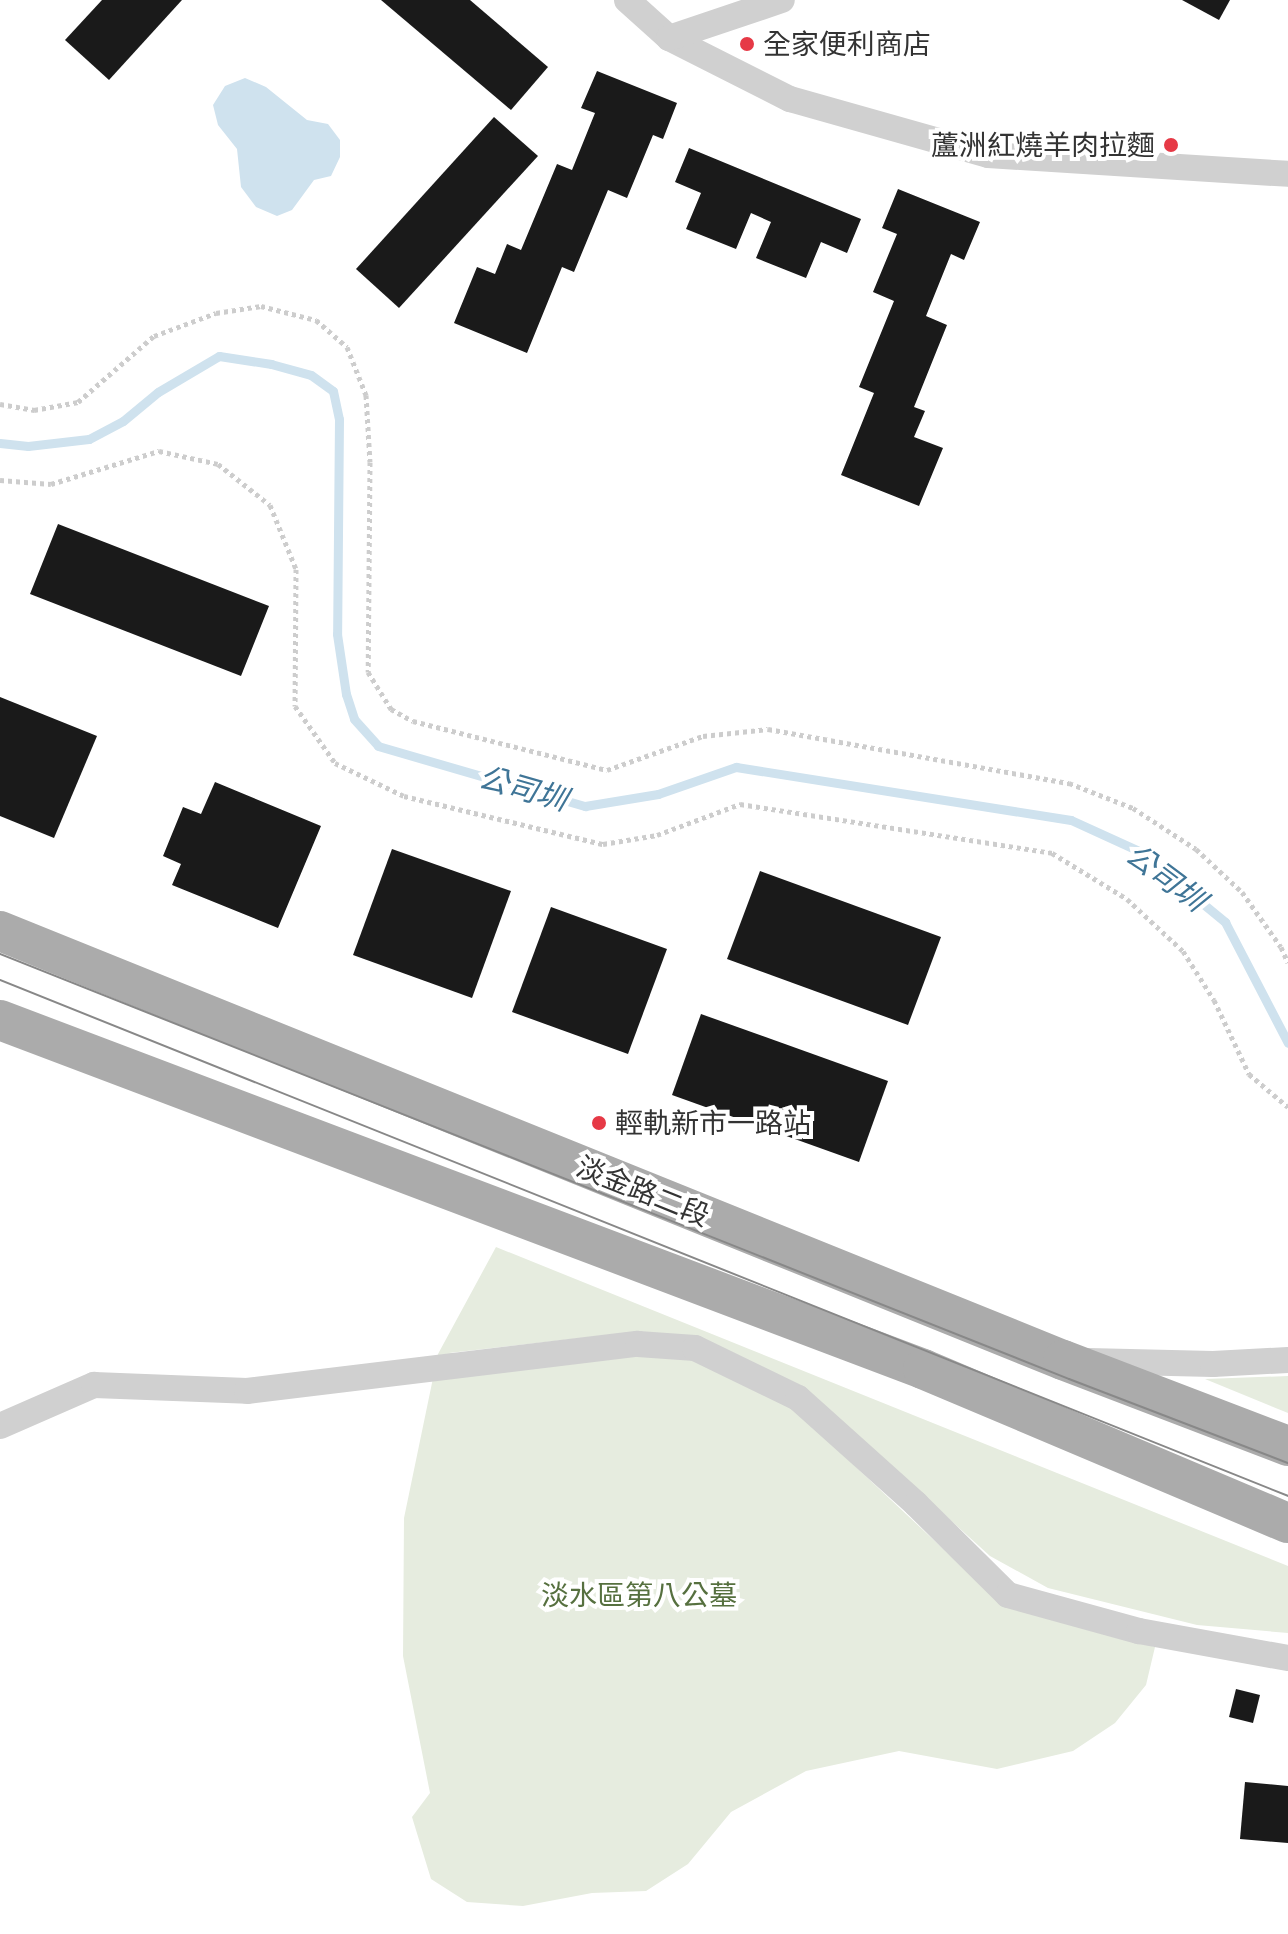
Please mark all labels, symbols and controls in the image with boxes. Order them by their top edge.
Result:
place label: 全家便利商店 [763,27,931,61]
marker: 全家便利商店 [738,35,756,53]
place label: 蘆洲紅燒羊肉拉麵 [931,128,1155,162]
marker: 蘆洲紅燒羊肉拉麵 [1162,136,1180,154]
water label: 公司圳 [475,758,571,818]
water label: 公司圳 [1119,836,1213,918]
place label: 輕軌新市一路站 [615,1106,811,1140]
marker: 輕軌新市一路站 [590,1114,608,1132]
street label: 淡金路二段 [572,1149,714,1233]
park label: 淡水區第八公墓 [541,1578,737,1612]

